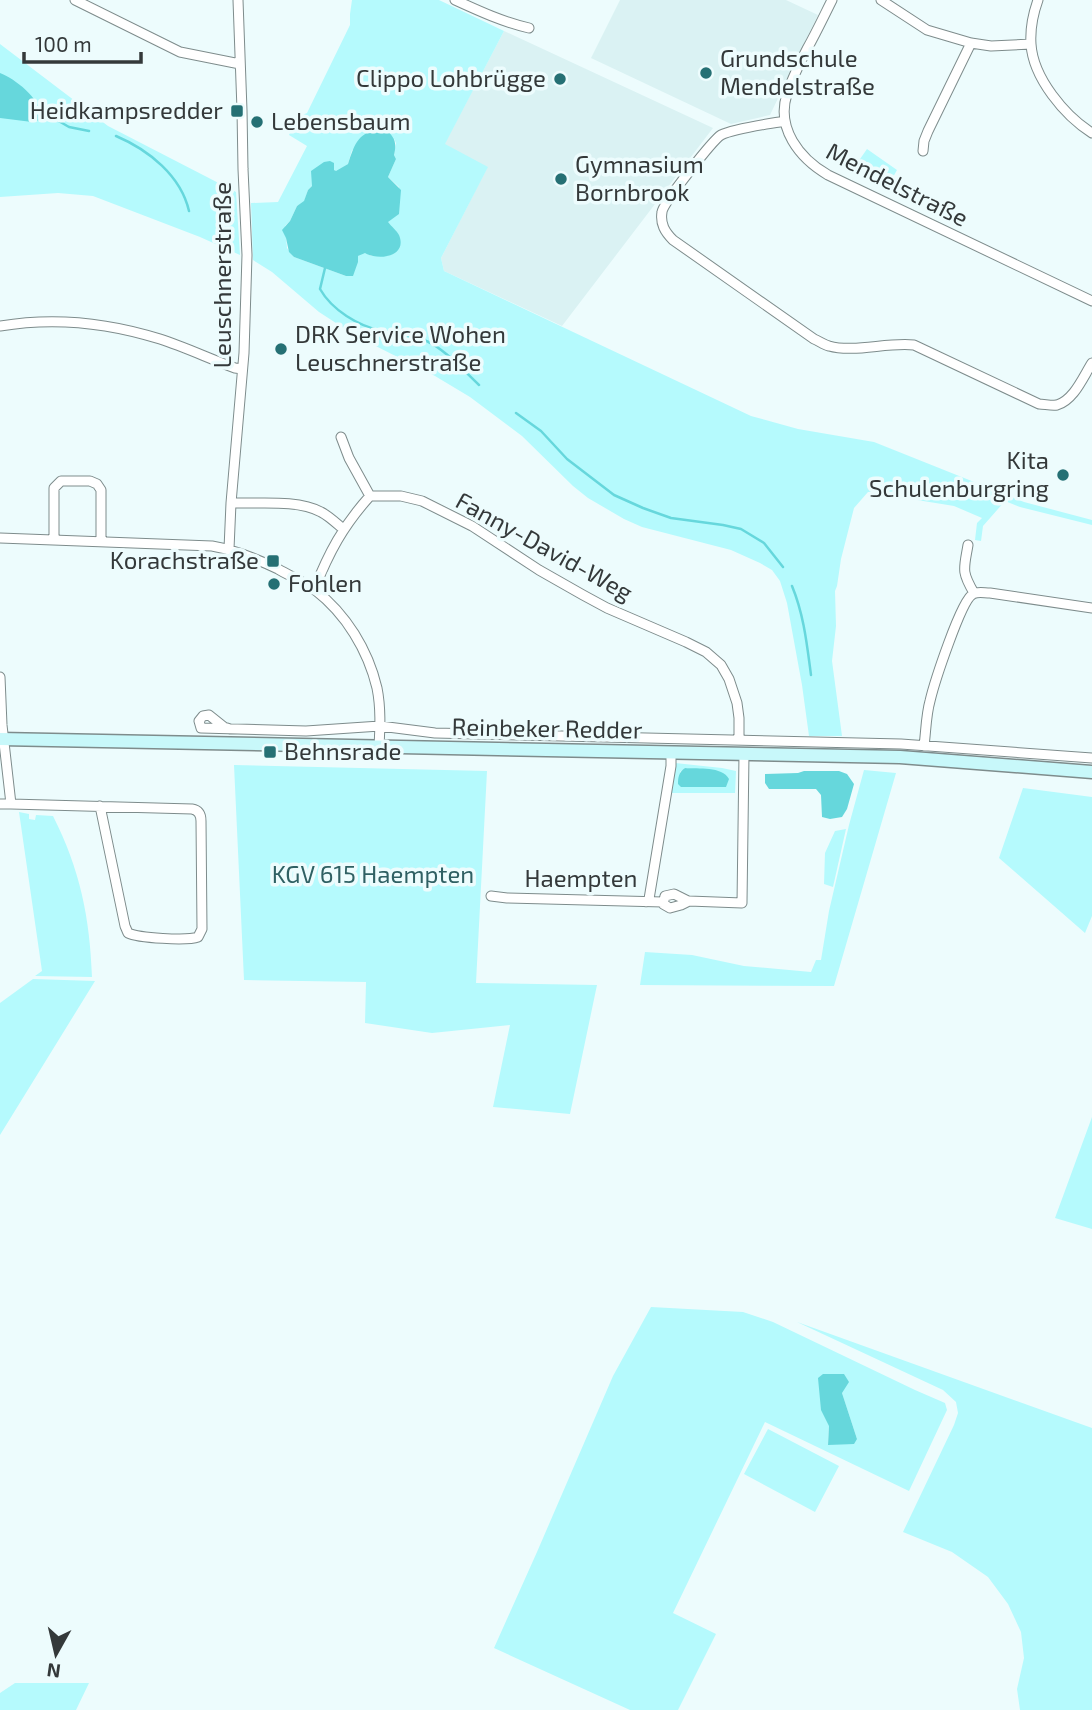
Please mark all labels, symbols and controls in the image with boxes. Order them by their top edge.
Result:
scale bar [24,21,142,65]
text: 100 m [35,31,92,56]
place label: Grundschule Mendelstraße [720,43,875,100]
place label: Clippo Lohbrügge [356,63,546,92]
marker: Grundschule Mendelstraße [698,65,714,81]
marker: Clippo Lohbrügge [552,71,568,87]
place label: Heidkampsredder [30,95,223,124]
marker: Heidkampsredder [229,103,245,119]
place label: Lebensbaum [271,106,410,135]
marker: Lebensbaum [249,114,265,130]
street label: Mendelstraße [822,136,973,232]
place label: Gymnasium Bornbrook [575,149,704,206]
marker: Gymnasium Bornbrook [553,171,569,187]
street label: Leuschnerstraße [207,182,236,368]
place label: DRK Service Wohen Leuschnerstraße [295,319,506,376]
marker: DRK Service Wohen Leuschnerstraße [273,341,289,357]
place label: Kita Schulenburgring [869,445,1049,502]
marker: Kita Schulenburgring [1055,467,1071,483]
street label: Fanny-David-Weg [451,485,638,606]
place label: Korachstraße [110,545,259,574]
marker: Korachstraße [265,553,281,569]
place label: Fohlen [288,568,362,597]
marker: Fohlen [266,576,282,592]
street label: Reinbeker Redder [451,711,643,744]
place label: Behnsrade [284,736,401,765]
marker: Behnsrade [262,744,278,760]
park label: KGV 615 Haempten [272,859,474,888]
street label: Haempten [525,863,638,892]
north arrow [21,1619,91,1689]
text: N [45,1659,62,1684]

